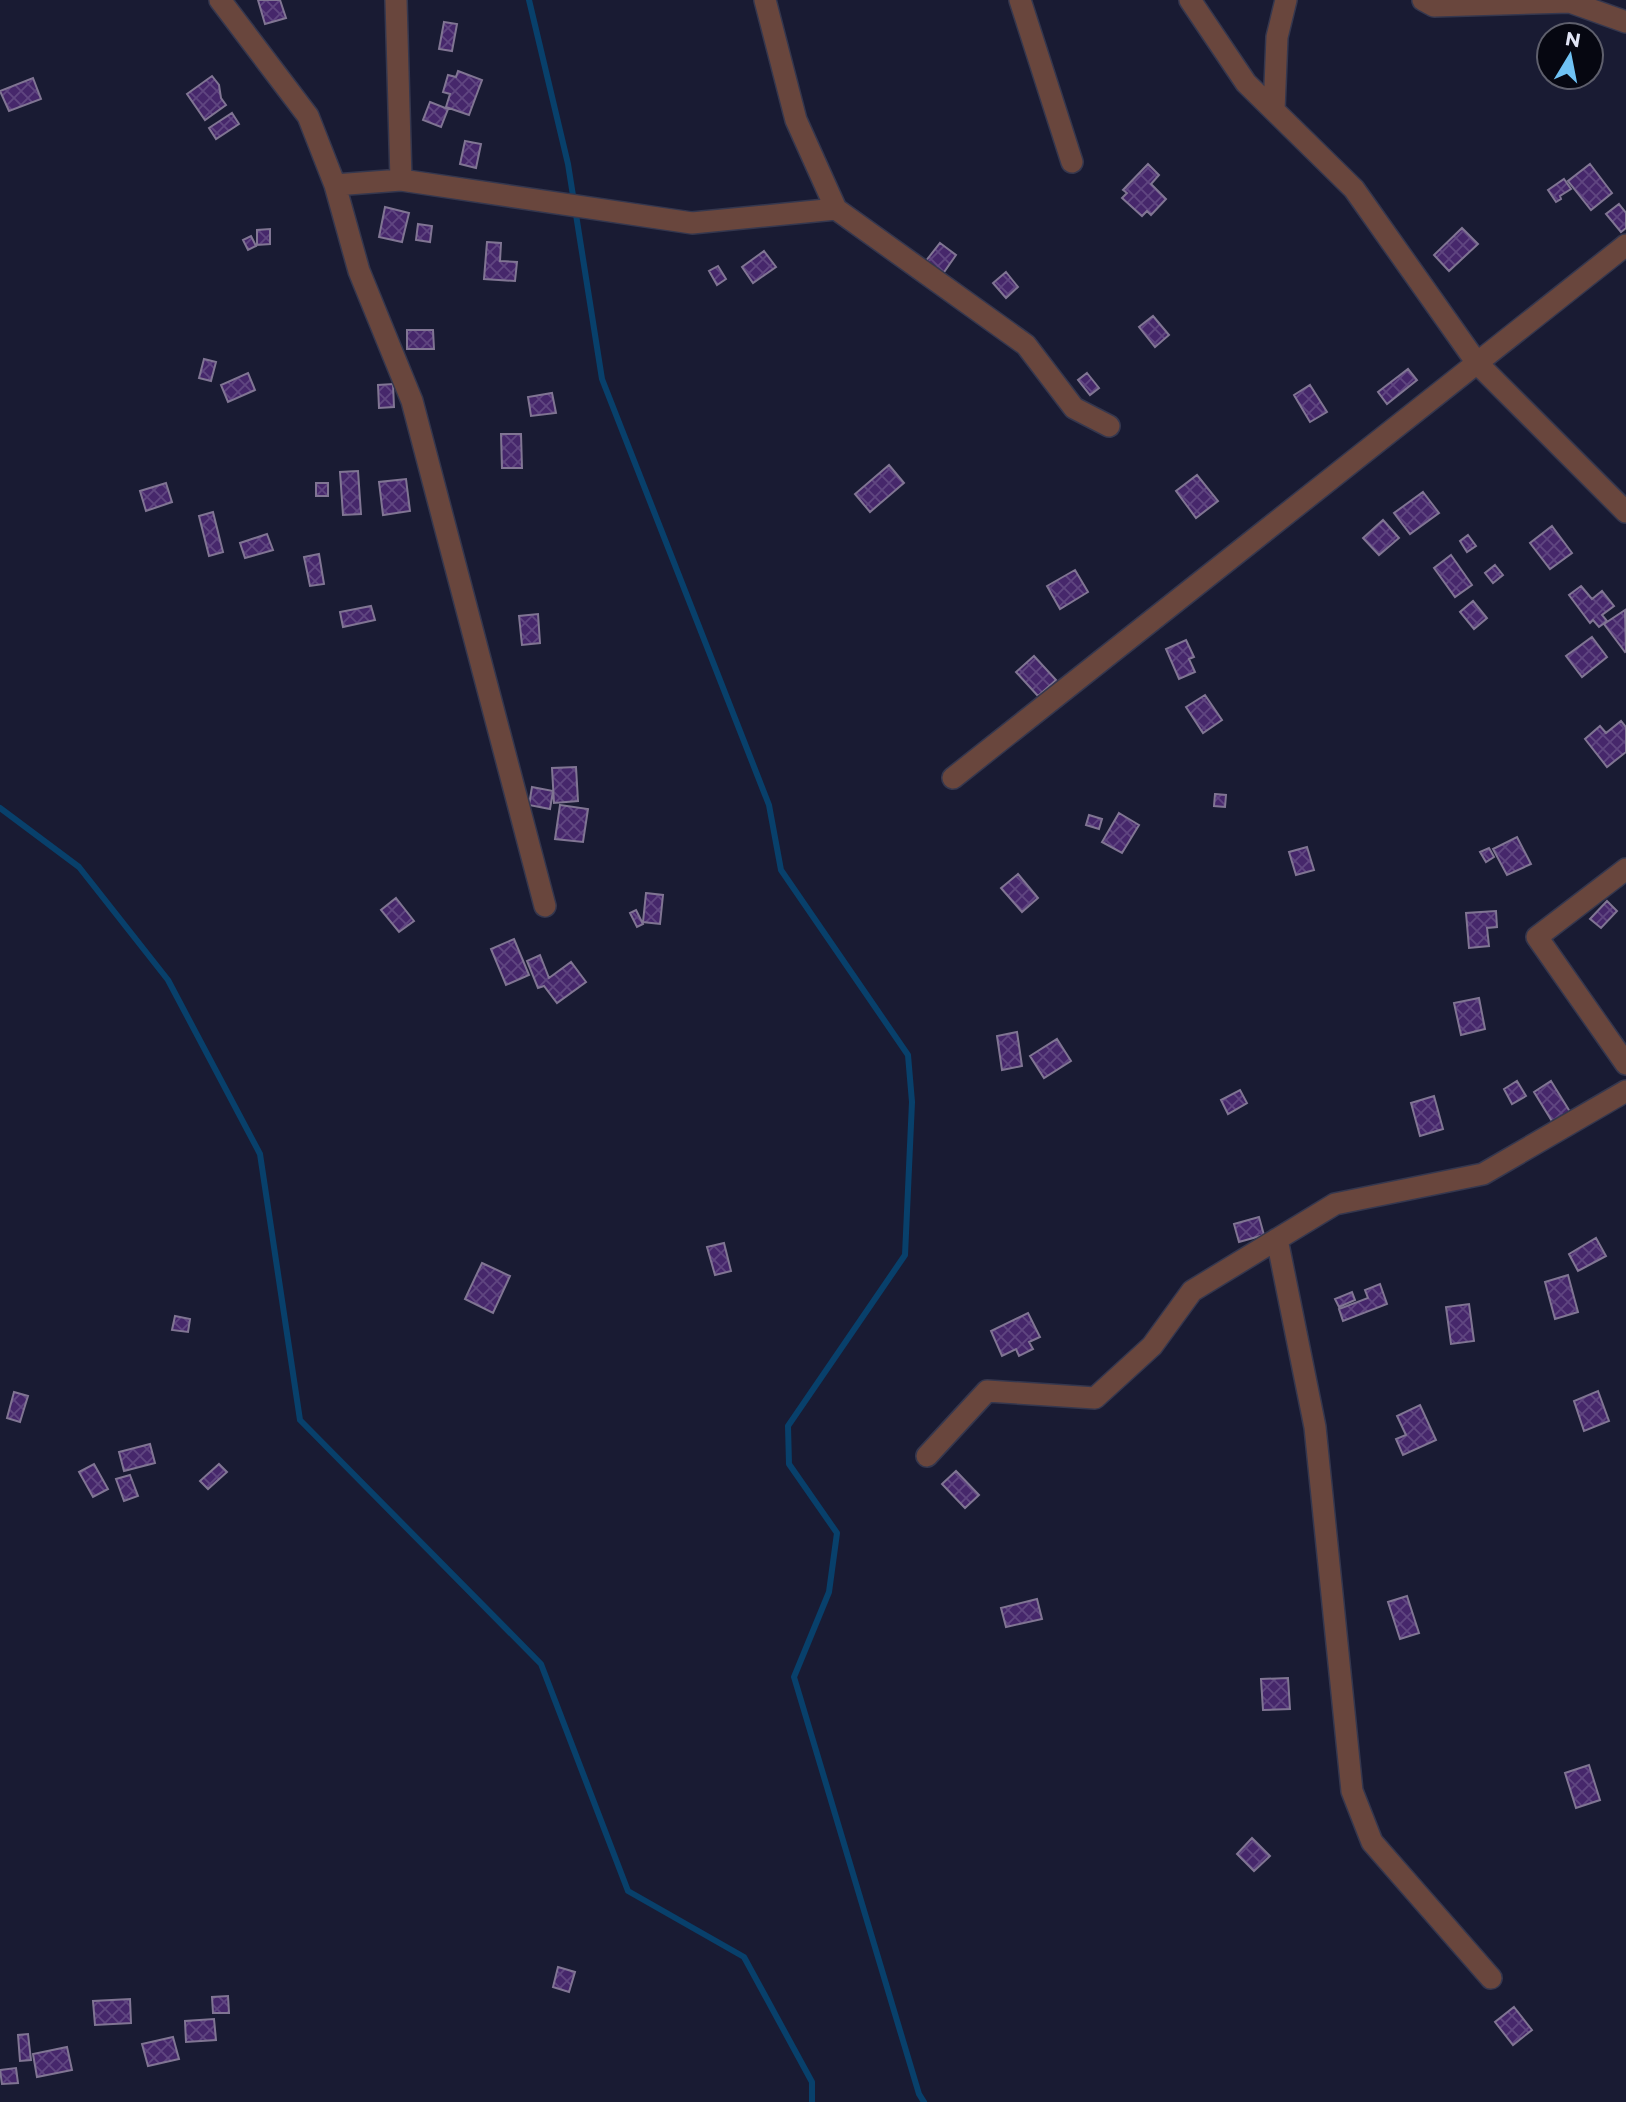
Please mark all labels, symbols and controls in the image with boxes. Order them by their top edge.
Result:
north arrow [1535,21,1605,91]
text: N [1563,27,1582,52]

